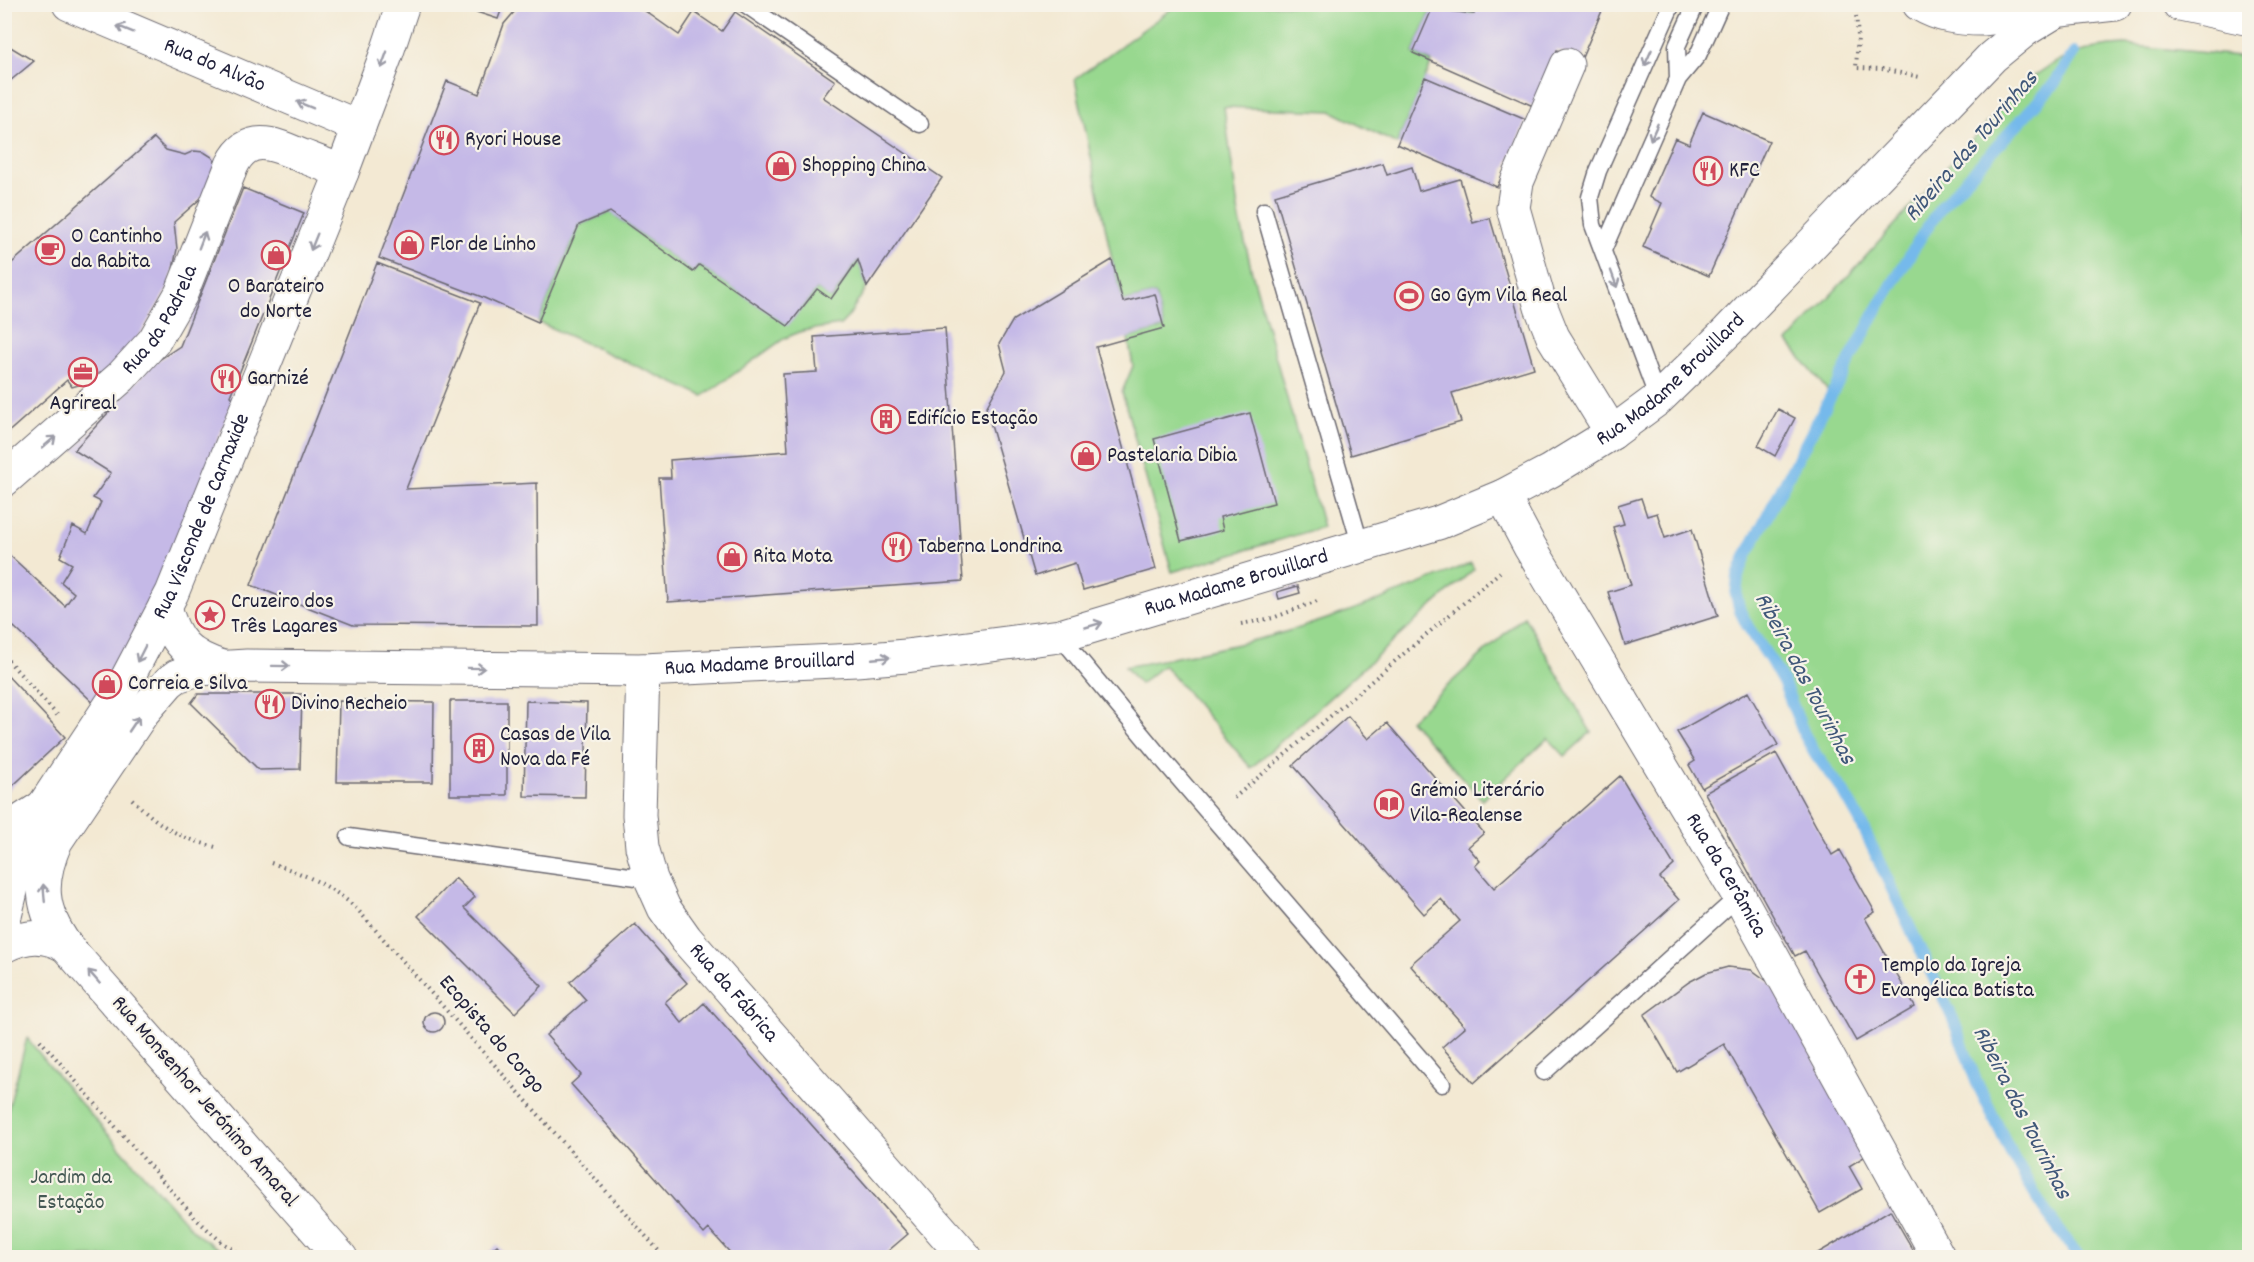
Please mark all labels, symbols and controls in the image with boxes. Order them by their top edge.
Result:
one-way arrow [116,23,135,34]
street label: Rua do Alvão [159,30,270,101]
one-way arrow [1642,48,1653,66]
one-way arrow [378,50,389,69]
water label: Ribeira das Tourinhas [1897,63,2048,230]
one-way arrow [296,99,314,110]
one-way arrow [1648,123,1659,141]
restaurant icon: Ryori House [428,124,460,156]
place label: Ryori House [465,125,561,156]
shop icon: Shopping China [765,150,797,182]
place label: Shopping China [802,151,927,182]
restaurant icon: KFC [1692,155,1724,187]
place label: KFC [1729,156,1760,187]
place label: O Cantinho da Rabita [71,222,162,278]
shop icon: Flor de Linho [393,229,425,261]
place label: Flor de Linho [430,230,536,261]
one-way arrow [197,231,208,250]
one-way arrow [308,232,319,251]
cafe icon: O Cantinho da Rabita [34,234,66,266]
shop icon: O Barateiro do Norte [260,239,292,271]
street label: Rua da Padrela [115,260,207,382]
one-way arrow [1609,269,1620,288]
place label: O Barateiro do Norte [228,272,324,328]
sports icon: Go Gym Vila Real [1393,280,1425,312]
place label: Go Gym Vila Real [1430,281,1567,312]
street label: Rua Madame Brouillard [1590,306,1753,455]
office icon: Agrireal [67,356,99,388]
restaurant icon: Garnizé [210,363,242,395]
place label: Garnizé [247,364,309,395]
place label: Agrireal [49,389,117,420]
building icon: Edifício Estação [870,403,902,435]
place label: Edifício Estação [907,404,1038,435]
street label: Rua Visconde de Carnaxide [145,409,258,625]
one-way arrow [41,435,56,449]
shop icon: Pastelaria Dibia [1070,440,1102,472]
place label: Pastelaria Dibia [1107,441,1237,472]
restaurant icon: Taberna Londrina [881,531,913,563]
place label: Taberna Londrina [918,532,1063,563]
shop icon: Rita Mota [716,541,748,573]
street label: Rua Madame Brouillard [1141,541,1332,625]
place label: Rita Mota [753,542,833,573]
place label: Cruzeiro dos Três Lagares [231,587,338,643]
water label: Ribeira das Tourinhas [1744,587,1864,772]
place icon: Cruzeiro dos Três Lagares [194,599,226,631]
one-way arrow [1084,619,1103,630]
one-way arrow [135,644,146,662]
street label: Rua Madame Brouillard [664,645,856,684]
one-way arrow [871,652,891,663]
one-way arrow [271,661,291,672]
one-way arrow [466,663,486,674]
shop icon: Correia e Silva [91,668,123,700]
place label: Correia e Silva [128,669,248,700]
restaurant icon: Divino Recheio [254,688,286,720]
place label: Divino Recheio [291,689,407,720]
one-way arrow [128,716,140,733]
place label: Casas de Vila Nova da Fé [500,720,611,776]
building icon: Casas de Vila Nova da Fé [463,732,495,764]
place label: Grémio Literário Vila-Realense [1410,776,1545,832]
library icon: Grémio Literário Vila-Realense [1373,788,1405,820]
street label: Rua da Cerâmica [1677,807,1775,944]
one-way arrow [39,884,50,903]
street label: Rua da Fábrica [681,936,786,1050]
place label: Templo da Igreja Evangélica Batista [1881,951,2034,1007]
church icon: Templo da Igreja Evangélica Batista [1844,963,1876,995]
street label: Ecopista do Corgo [430,969,552,1101]
one-way arrow [87,970,101,985]
street label: Rua Monsenhor Jerónimo Amaral [103,989,305,1215]
water label: Ribeira das Tourinhas [1963,1020,2080,1206]
park label: Jardim da Estação [30,1163,112,1219]

